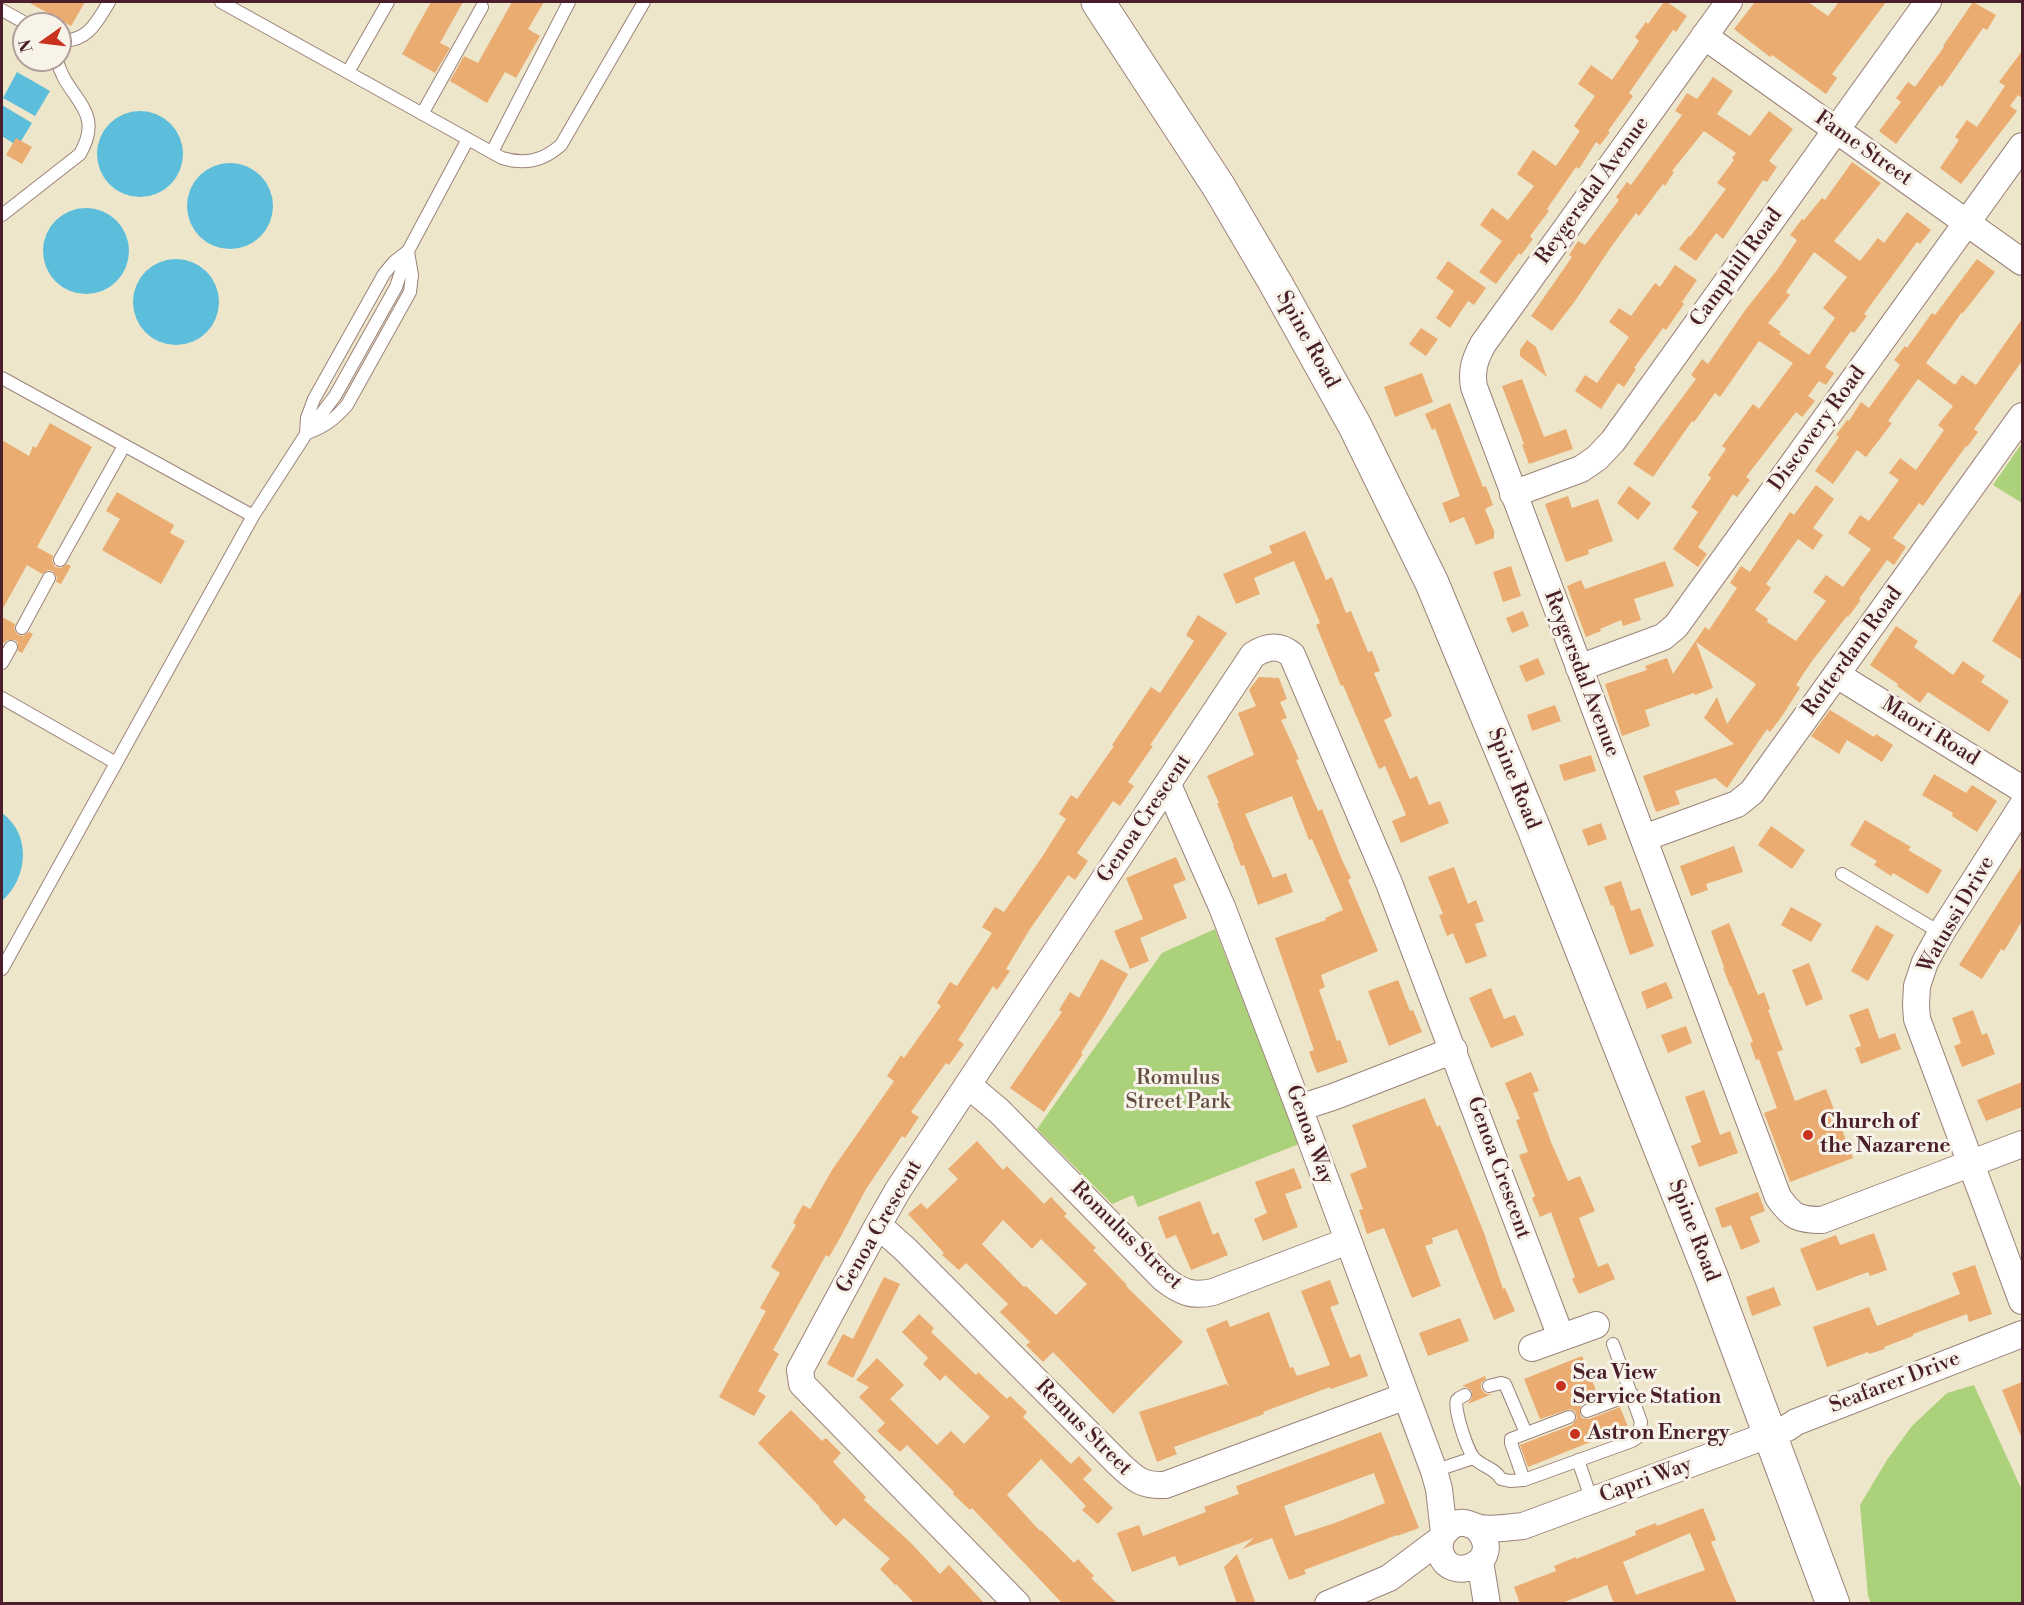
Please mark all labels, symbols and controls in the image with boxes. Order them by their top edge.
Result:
north arrow [12,12,72,72]
text: N [15,37,38,54]
street label: Fame Street [1809,106,1917,192]
street label: Reygersdal Avenue [1531,112,1655,270]
street label: Camphill Road [1686,204,1788,332]
street label: Spine Road [1270,287,1344,393]
street label: Discovery Road [1764,362,1872,496]
street label: Rotterdam Road [1797,582,1909,722]
street label: Reygersdal Avenue [1538,587,1624,761]
street label: Maori Road [1876,692,1984,772]
street label: Spine Road [1481,725,1545,833]
street label: Genoa Crescent [1093,750,1197,888]
street label: Watussi Drive [1913,852,2001,978]
park label: Romulus Street Park [1125,1066,1231,1116]
street label: Genoa Way [1279,1082,1339,1188]
street label: Genoa Crescent [1461,1093,1535,1243]
place label: Church of the Nazarene [1820,1110,1951,1160]
marker: Church of the Nazarene [1801,1128,1815,1142]
street label: Genoa Crescent [832,1156,928,1298]
street label: Romulus Street [1065,1176,1187,1296]
street label: Spine Road [1662,1176,1724,1286]
street label: Seafarer Drive [1826,1347,1964,1419]
place label: Sea View Service Station [1573,1361,1721,1411]
street label: Remus Street [1030,1375,1136,1481]
marker: Sea View Service Station [1554,1379,1568,1393]
place label: Astron Energy [1587,1421,1729,1447]
marker: Astron Energy [1568,1427,1582,1441]
street label: Capri Way [1596,1453,1696,1509]

